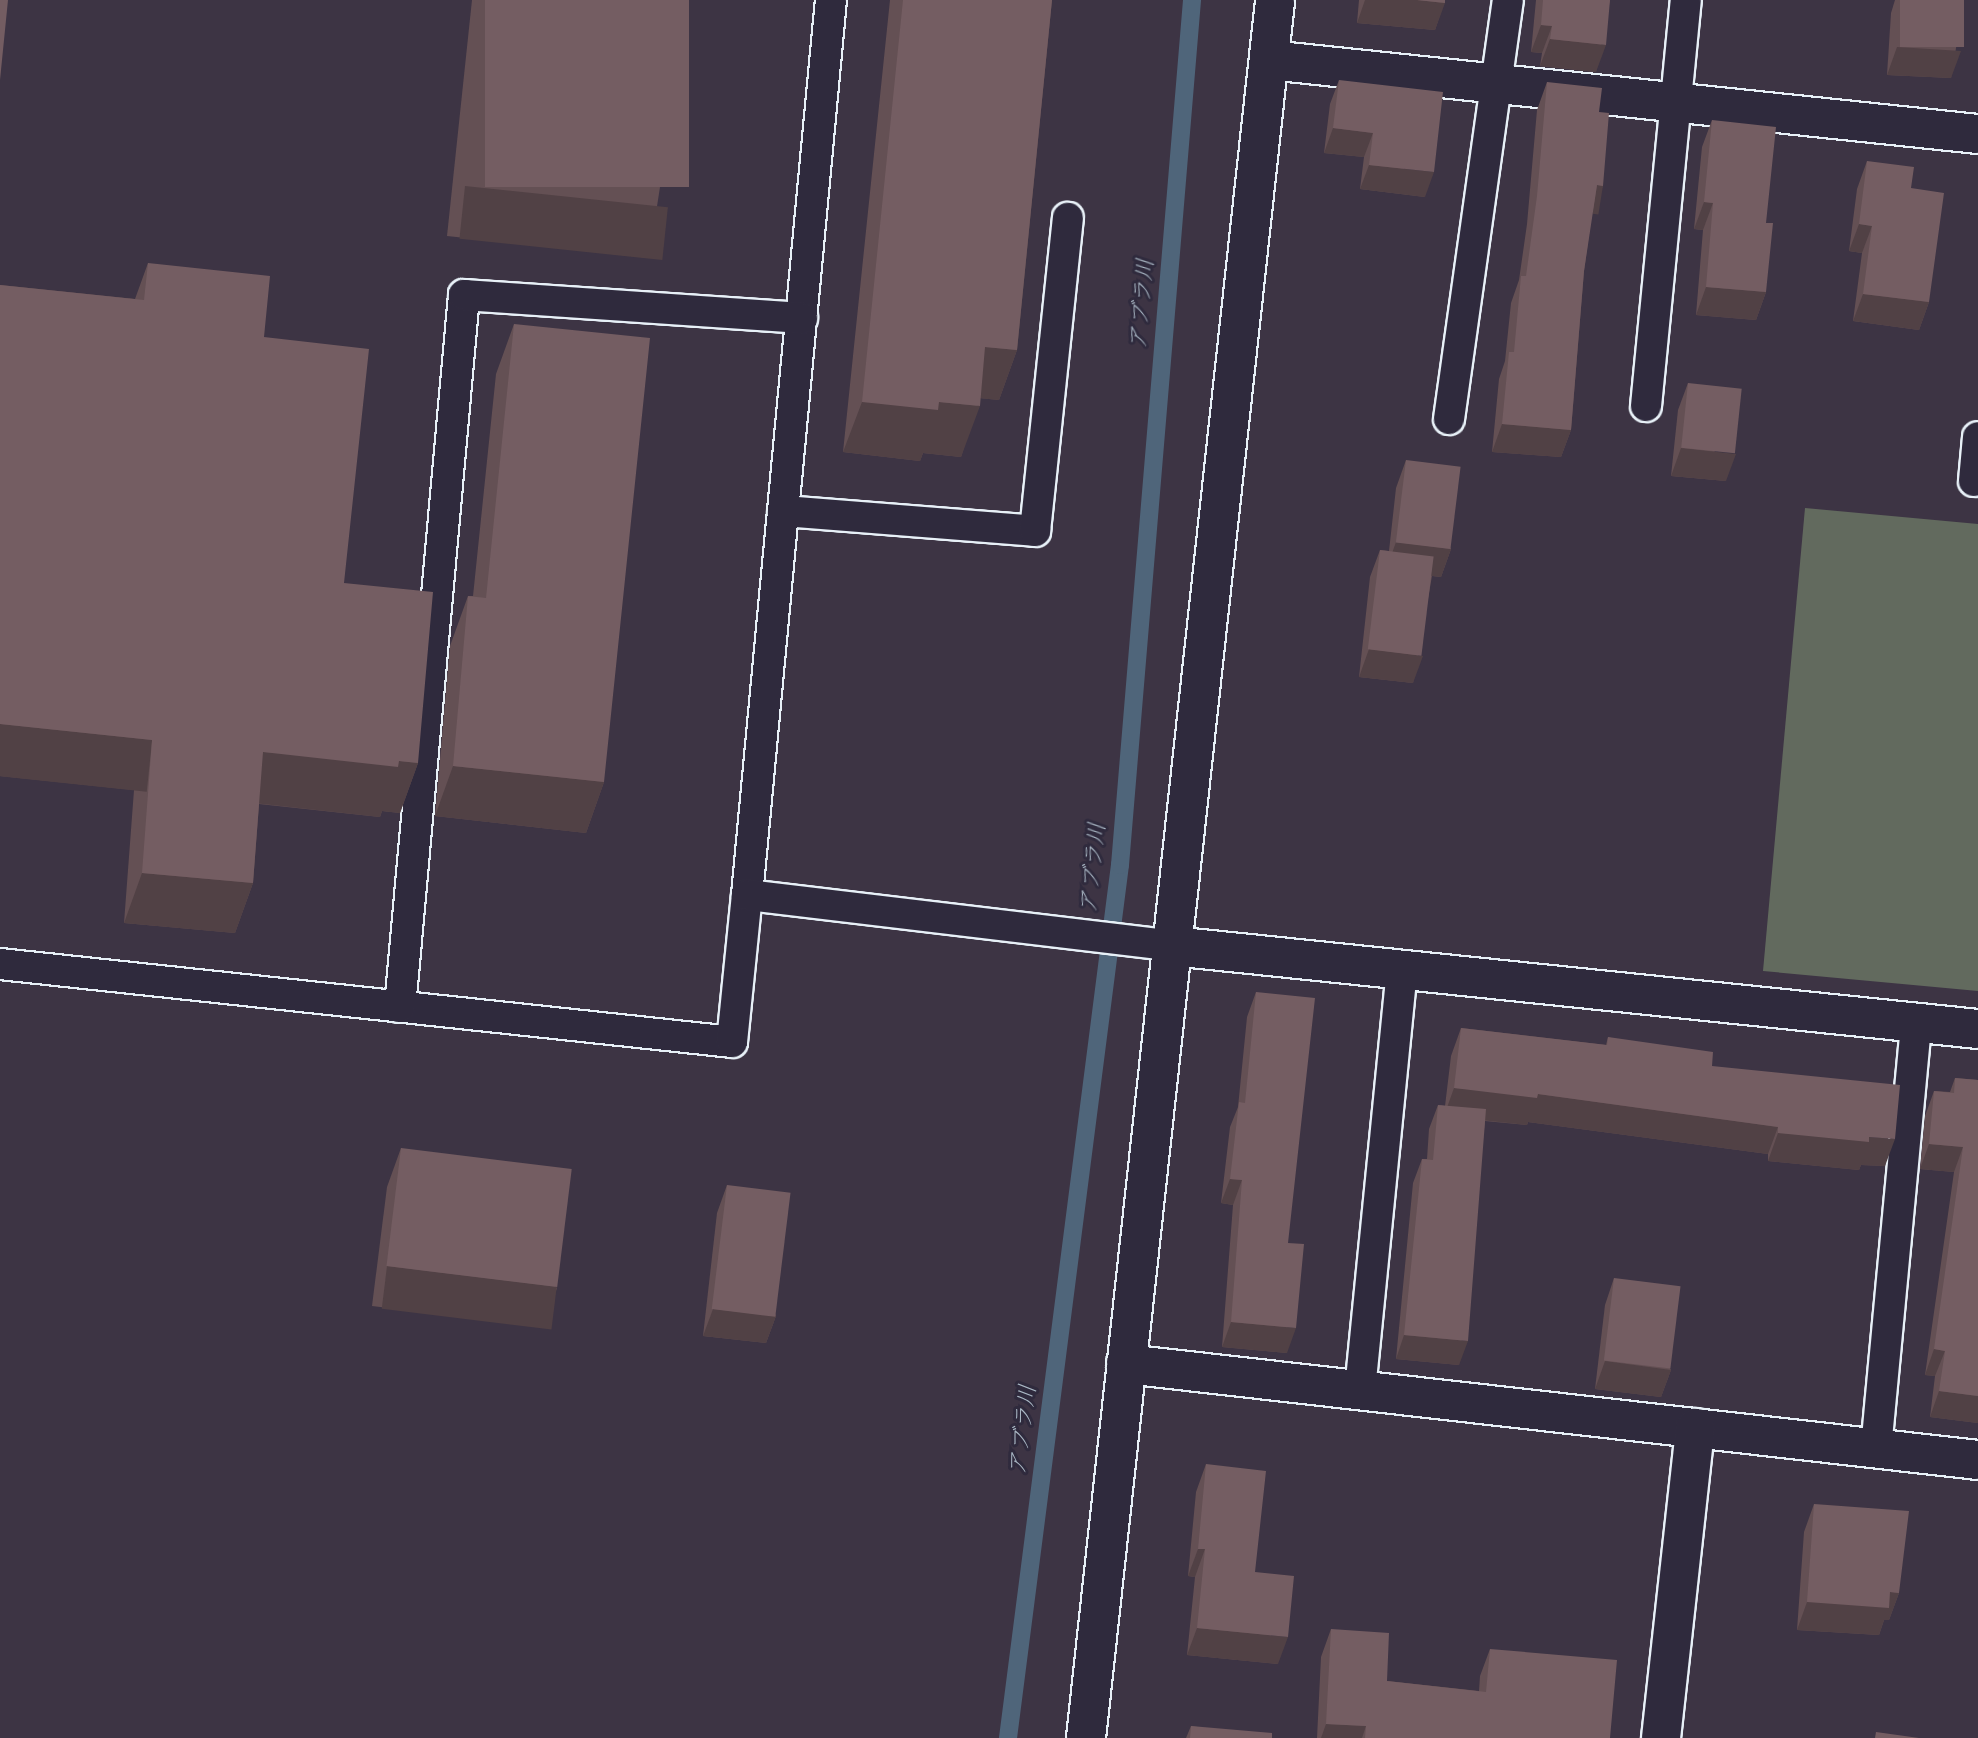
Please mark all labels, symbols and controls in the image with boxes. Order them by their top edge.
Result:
water label: アブラ川 [1124,257,1160,351]
water label: アブラ川 [1074,821,1112,915]
water label: アブラ川 [1004,1383,1042,1477]

